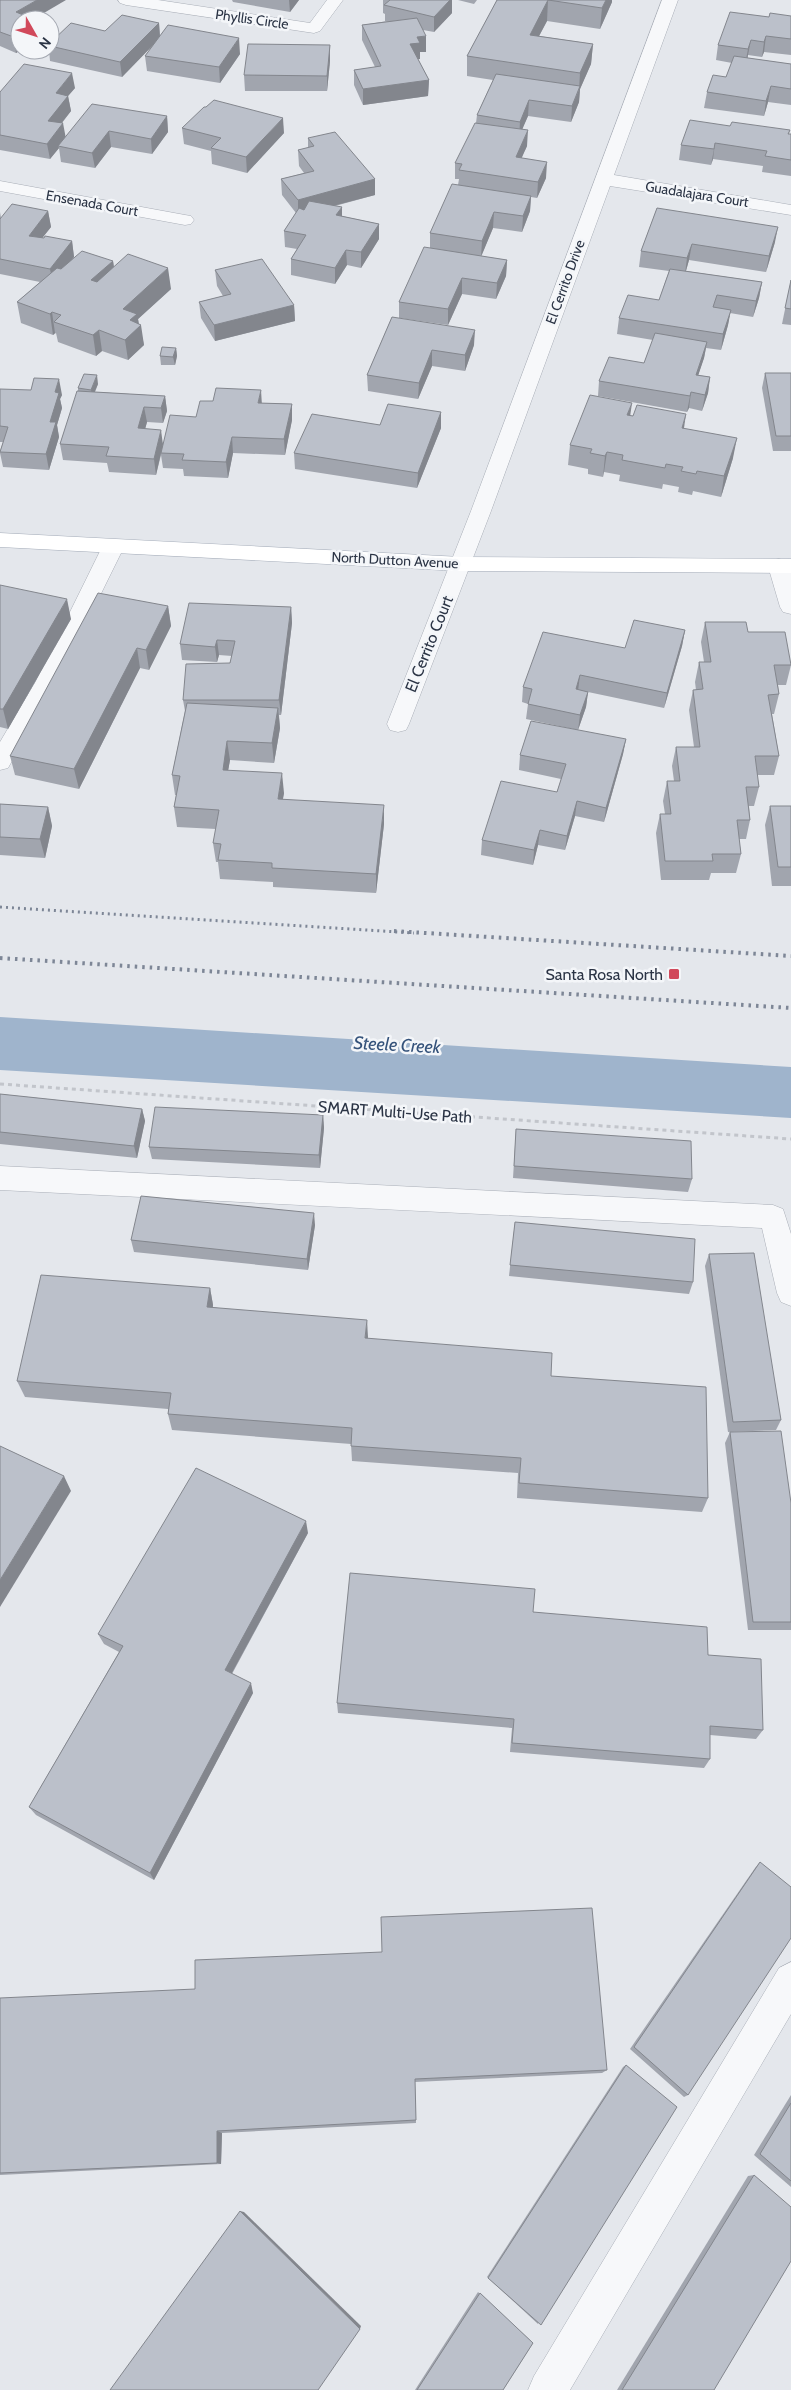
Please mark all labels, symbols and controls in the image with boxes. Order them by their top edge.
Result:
street label: Phyllis Circle [214,5,290,33]
north arrow [10,10,60,60]
text: N [35,34,55,53]
street label: Guadalajara Court [644,177,750,211]
street label: Ensenada Court [45,186,140,220]
street label: El Cerrito Drive [541,237,589,327]
street label: North Dutton Avenue [331,548,459,572]
street label: El Cerrito Court [401,592,457,695]
place label: Santa Rosa North [545,965,663,984]
marker: Santa Rosa North [667,967,681,981]
water label: Steele Creek [353,1032,442,1058]
street label: SMART Multi-Use Path [317,1097,473,1127]

